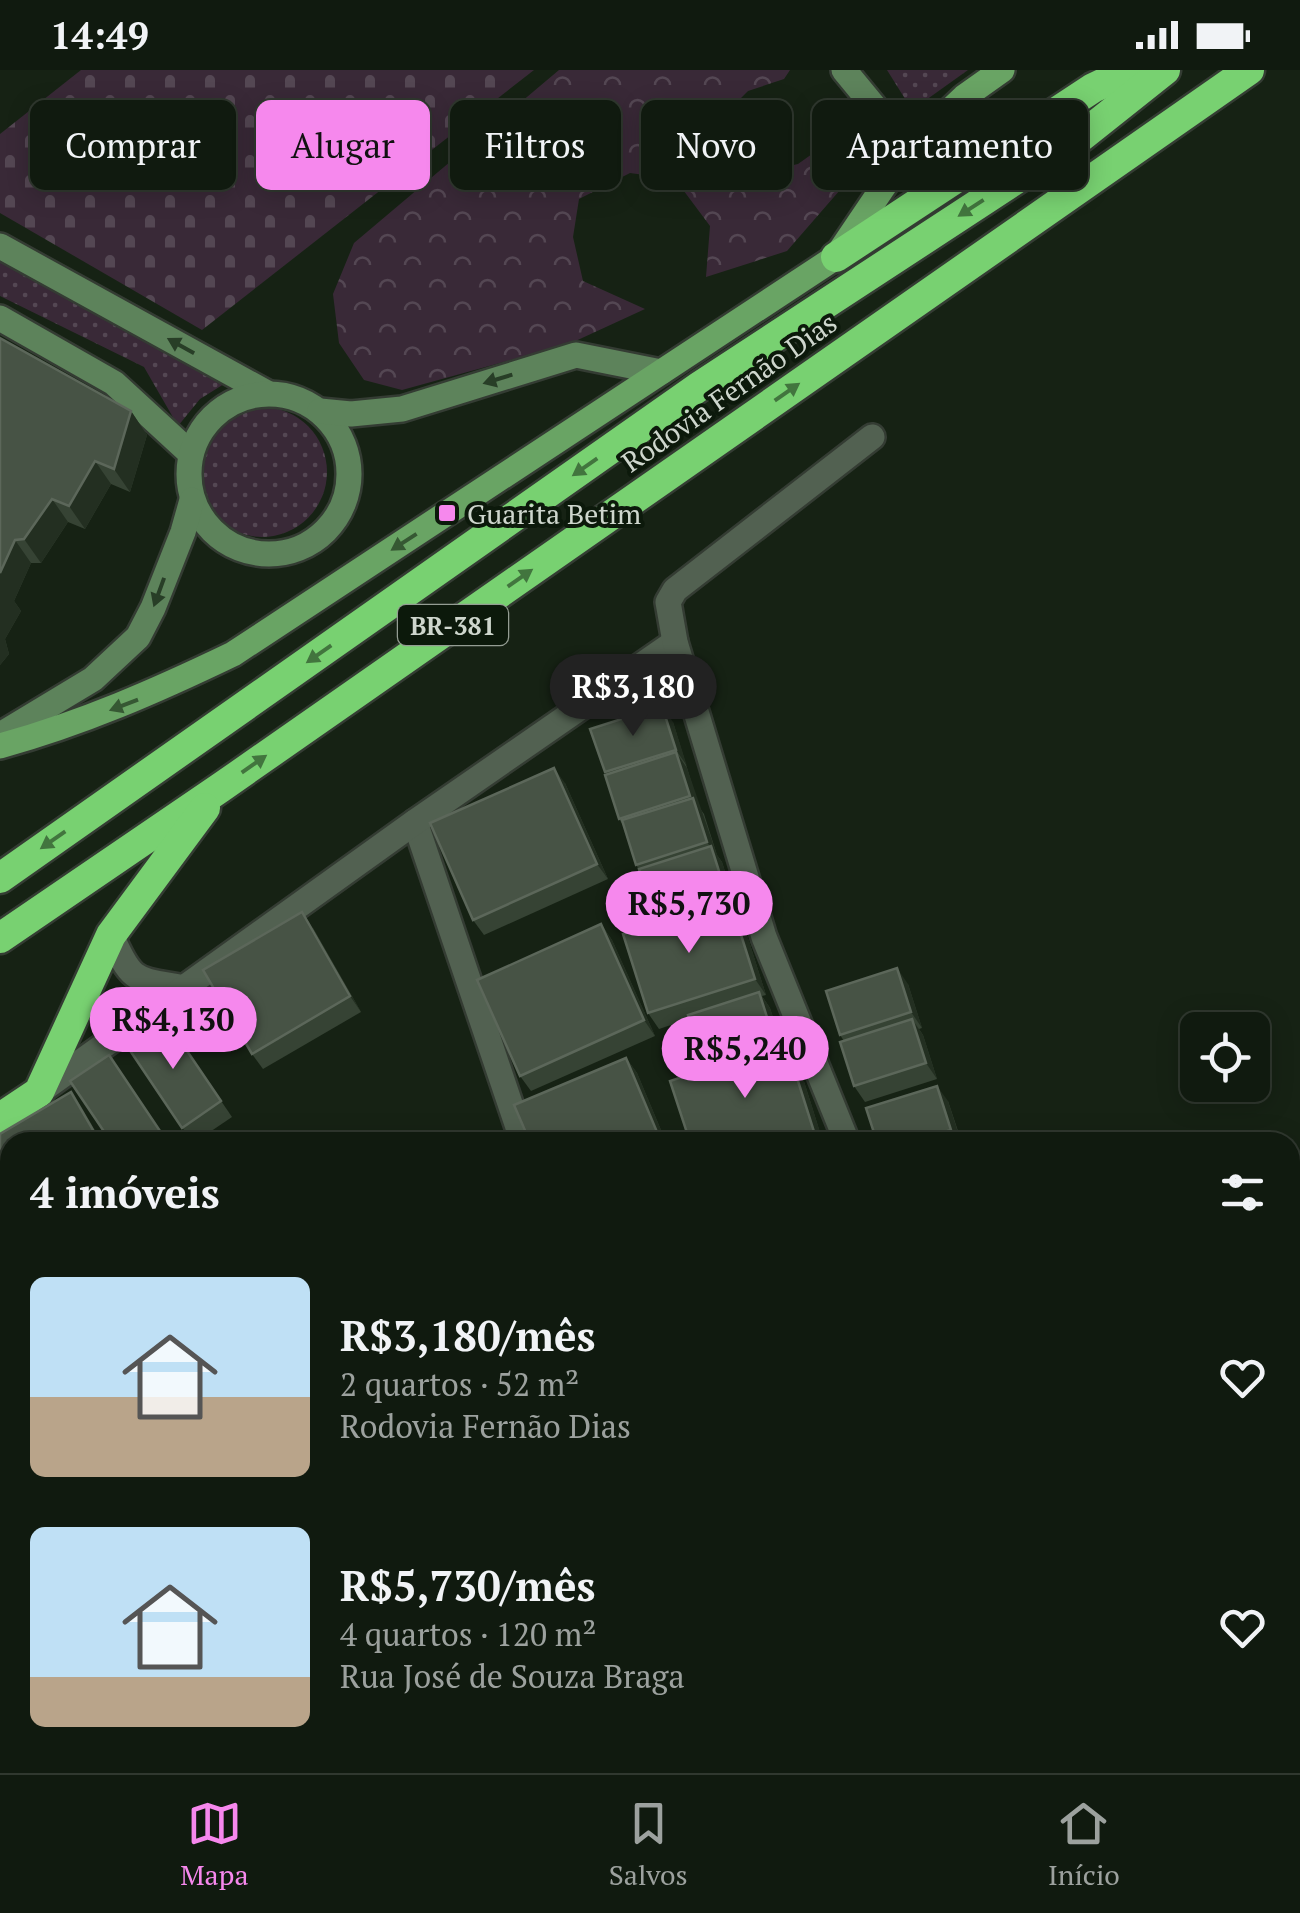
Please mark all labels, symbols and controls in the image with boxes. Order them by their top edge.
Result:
text: 14:49 [50,10,149,60]
chip: Comprar [30,100,236,190]
chip: Alugar [256,100,430,190]
chip: Filtros [450,100,621,190]
chip: Novo [641,100,792,190]
chip: Apartamento [812,100,1088,190]
one-way arrow [958,199,985,217]
street label: Rodovia Fernão Dias [614,304,844,480]
one-way arrow [167,337,196,354]
one-way arrow [483,372,513,387]
one-way arrow [773,383,800,402]
one-way arrow [572,456,598,476]
place label: Guarita Betim [467,495,641,532]
marker: Guarita Betim [436,502,458,524]
one-way arrow [390,532,417,550]
one-way arrow [507,569,534,588]
one-way arrow [151,577,166,607]
road number: BR-381 [398,605,508,645]
one-way arrow [306,643,332,663]
pin: R$3,180 [541,654,725,739]
text: R$3,180 [572,665,694,707]
one-way arrow [108,697,138,713]
one-way arrow [241,755,267,774]
one-way arrow [40,830,66,850]
pin: R$5,730 [597,871,781,956]
text: R$5,730 [628,882,750,924]
pin: R$4,130 [81,987,265,1072]
text: R$4,130 [112,998,234,1040]
map controls [1180,1012,1270,1102]
button: locate [1180,1012,1270,1102]
pin: R$5,240 [653,1016,837,1101]
text: R$5,240 [684,1027,806,1069]
text: 4 imóveis [30,1164,220,1220]
icon: filters [1215,1165,1270,1220]
text: R$3,180/mês [340,1307,596,1363]
icon: home [110,1317,230,1437]
icon: heart [1215,1350,1270,1405]
text: 2 quartos · 52 m² [340,1363,579,1405]
text: Rodovia Fernão Dias [340,1405,631,1447]
text: R$5,730/mês [340,1557,596,1613]
icon: home [110,1567,230,1687]
icon: heart [1215,1600,1270,1655]
text: 4 quartos · 120 m² [340,1613,596,1655]
text: Rua José de Souza Braga [340,1655,685,1697]
tab: Mapa [180,1796,249,1893]
tab: Salvos [609,1796,688,1893]
tab: Início [1048,1796,1120,1893]

